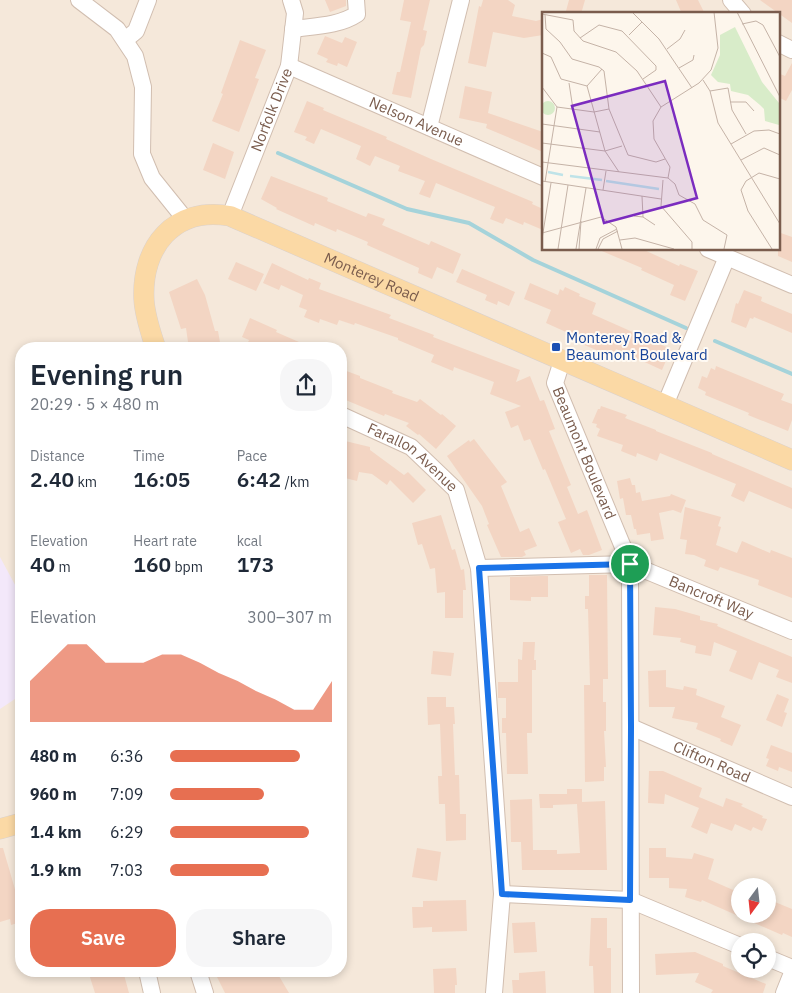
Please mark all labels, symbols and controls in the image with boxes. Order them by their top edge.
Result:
inset map [542,12,780,250]
street label: Norfolk Drive [246,65,296,154]
street label: Nelson Avenue [367,92,467,150]
street label: Monterey Road [321,248,422,306]
place label: Monterey Road & Beaumont Boulevard [566,328,708,364]
marker: Monterey Road & Beaumont Boulevard [550,341,562,353]
text: Evening run [30,356,183,393]
button: share [280,359,332,411]
street label: Beaumont Boulevard [549,384,620,522]
text: 20:29 · 5 × 480 m [30,394,159,414]
street label: Farallon Avenue [365,418,462,496]
text: Distance [30,447,85,465]
text: Time [133,447,165,465]
text: Pace [237,447,267,465]
text: 2.40 [30,465,74,493]
text: 16:05 [133,465,190,493]
text: 6:42 [237,465,281,493]
text: km [74,473,97,491]
text: /km [281,473,309,491]
text: Elevation [30,532,88,550]
text: Heart rate [133,532,197,550]
text: kcal [237,532,262,550]
pin [609,543,651,585]
text: 40 [30,550,55,578]
text: 160 [133,550,171,578]
text: 173 [237,550,274,578]
icon: arrive [616,550,644,578]
text: m [55,558,71,576]
text: bpm [171,558,203,576]
street label: Bancroft Way [666,571,757,623]
text: Elevation [30,607,96,627]
text: 300–307 m [247,607,332,627]
street label: Clifton Road [670,737,753,787]
text: 480 m [30,746,77,766]
text: 6:36 [110,746,143,766]
text: 960 m [30,784,77,804]
text: 7:09 [110,784,143,804]
text: 1.4 km [30,822,81,842]
text: 6:29 [110,822,143,842]
text: 1.9 km [30,860,81,880]
text: 7:03 [110,860,143,880]
north arrow [731,878,776,922]
map controls [731,878,776,978]
button: Save [30,909,176,967]
button: Share [186,909,332,967]
button: locate [731,933,776,978]

